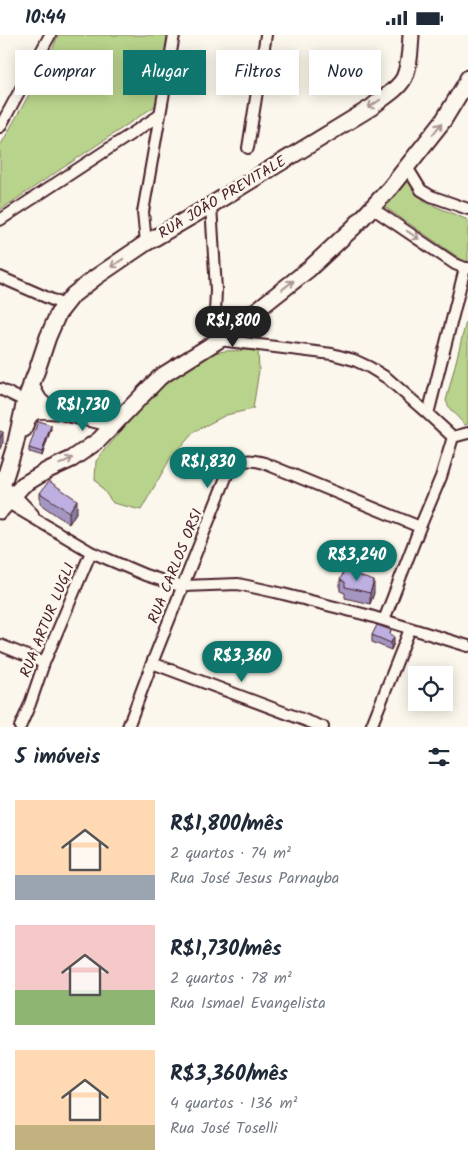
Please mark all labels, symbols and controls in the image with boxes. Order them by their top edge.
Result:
text: 10:44 [25,3,66,33]
chip: Comprar [15,50,113,95]
chip: Alugar [123,50,206,95]
chip: Filtros [216,50,299,95]
chip: Novo [309,50,381,95]
one-way arrow [367,99,381,109]
one-way arrow [431,123,442,136]
street label: RUA JOÃO PREVITALE [154,149,292,246]
one-way arrow [405,230,419,240]
one-way arrow [110,258,124,268]
one-way arrow [281,280,295,290]
pin: R$1,800 [187,305,279,348]
text: R$1,800 [206,309,260,334]
pin: R$1,730 [37,389,129,432]
text: R$1,730 [57,393,109,418]
pin: R$1,830 [162,447,254,489]
text: R$1,830 [181,450,235,475]
one-way arrow [58,456,73,465]
street label: RUA CARLOS ORSI [142,505,210,627]
pin: R$3,240 [311,539,403,582]
text: R$3,240 [328,543,386,568]
street label: RUA ARTUR LUGLI [14,559,82,681]
pin: R$3,360 [196,641,288,683]
text: R$3,360 [213,644,271,669]
map controls [408,666,453,711]
button: locate [408,666,453,711]
text: 5 imóveis [15,741,100,774]
icon: filters [425,743,453,771]
text: R$1,800/mês [170,808,283,841]
icon: home [55,820,115,880]
text: 2 quartos · 74 m² [170,841,291,866]
text: Rua José Jesus Parnayba [170,866,339,891]
text: R$1,730/mês [170,933,282,966]
icon: home [55,945,115,1005]
text: 2 quartos · 78 m² [170,966,292,991]
text: Rua Ismael Evangelista [170,991,326,1016]
text: R$3,360/mês [170,1058,288,1091]
icon: home [55,1070,115,1130]
text: 4 quartos · 136 m² [170,1091,297,1116]
text: Rua José Toselli [170,1116,277,1141]

